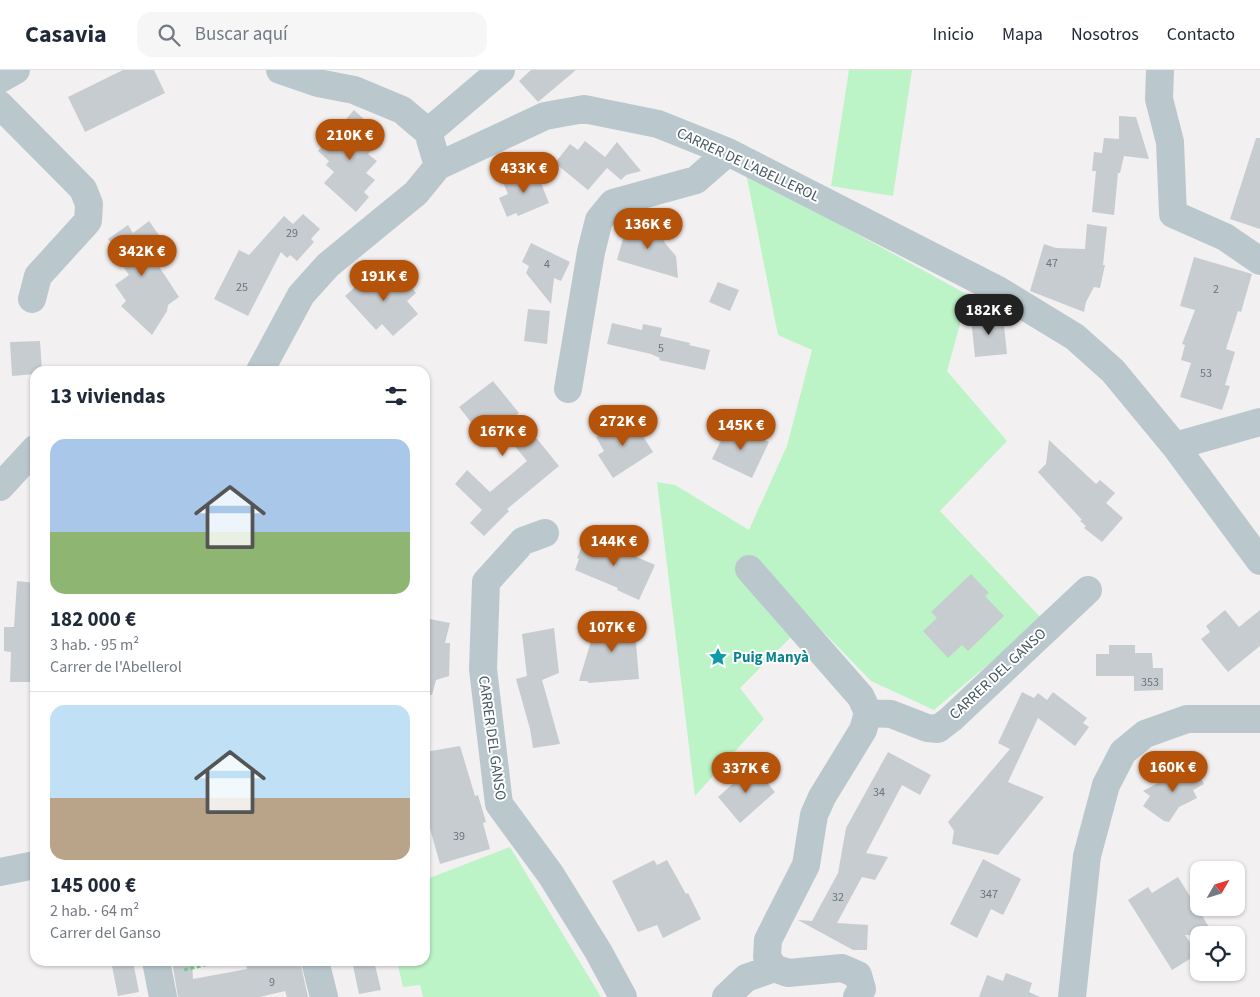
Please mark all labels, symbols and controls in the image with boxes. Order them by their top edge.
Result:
search box [137,12,487,57]
text: Casavia [25,17,107,52]
icon: search [155,21,183,49]
text: Buscar aquí [195,21,288,48]
text: Inicio [933,22,974,47]
text: Mapa [1002,22,1043,47]
text: Nosotros [1071,22,1139,47]
text: Contacto [1167,22,1235,47]
pin: 210K € [309,118,391,161]
street label: CARRER DE L'ABELLEROL [673,123,823,207]
text: 210K € [327,124,373,146]
pin: 433K € [483,152,565,194]
text: 433K € [501,157,547,179]
pin: 136K € [607,208,689,250]
text: 136K € [625,213,671,235]
house number: 29 [286,225,298,242]
pin: 342K € [101,234,183,277]
text: 342K € [119,240,165,262]
house number: 47 [1046,255,1058,272]
house number: 4 [544,256,550,273]
pin: 191K € [343,260,425,302]
text: 191K € [361,265,407,287]
house number: 25 [236,279,248,296]
house number: 2 [1213,281,1219,298]
pin: 182K € [948,294,1030,336]
text: 182K € [966,299,1012,321]
house number: 5 [658,340,664,357]
house number: 53 [1200,365,1212,382]
text: 13 viviendas [50,381,165,411]
icon: filters [382,382,410,410]
pin: 272K € [582,404,664,447]
pin: 145K € [700,408,782,451]
text: 272K € [600,410,646,432]
pin: 167K € [462,414,544,457]
text: 145K € [718,414,764,436]
text: 167K € [480,420,526,442]
icon: home [185,472,275,562]
pin: 144K € [573,524,655,567]
text: 144K € [591,530,637,552]
text: 182 000 € [50,604,136,634]
pin: 107K € [571,610,653,653]
text: 107K € [589,616,635,638]
street label: CARRER DEL GANSO [945,623,1051,725]
text: 3 hab. · 95 m² [50,634,139,656]
place icon: Puig Manyà [707,646,729,668]
place label: Puig Manyà [733,647,809,668]
text: Carrer de l'Abellerol [50,656,182,678]
street label: CARRER DEL GANSO [473,674,511,802]
house number: 353 [1141,674,1159,691]
icon: home [185,737,275,827]
pin: 160K € [1132,750,1214,793]
pin: 337K € [705,752,787,794]
text: 160K € [1150,756,1196,778]
text: 337K € [723,757,769,779]
house number: 34 [873,784,885,801]
house number: 39 [453,828,465,845]
north arrow [1190,861,1245,916]
map controls [1190,861,1245,981]
text: 145 000 € [50,870,136,900]
house number: 347 [980,886,998,903]
house number: 32 [832,889,844,906]
text: 2 hab. · 64 m² [50,900,139,922]
text: Carrer del Ganso [50,922,161,944]
button: locate [1190,926,1245,981]
house number: 9 [269,974,275,991]

